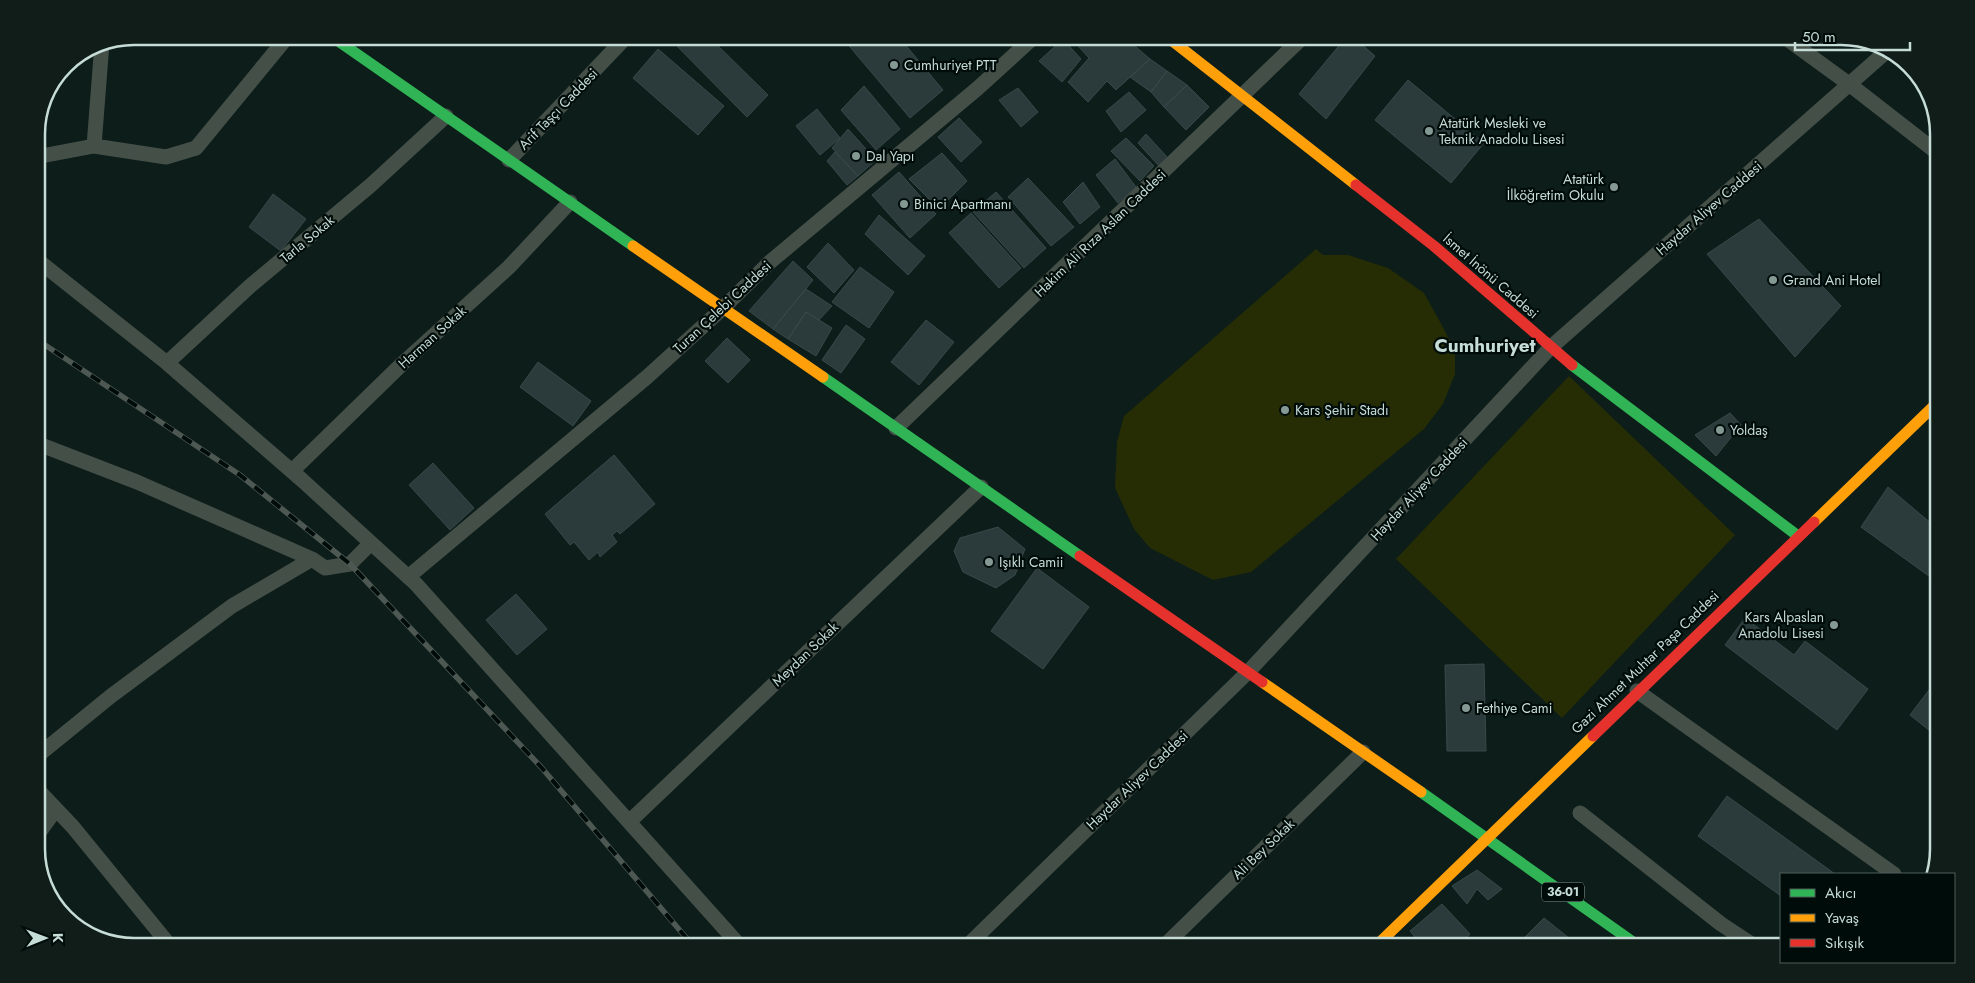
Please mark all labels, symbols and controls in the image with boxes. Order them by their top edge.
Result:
scale bar [1795,20,1910,52]
text: 50 m [1802,26,1836,48]
place label: Cumhuriyet PTT [904,55,997,75]
marker: Cumhuriyet PTT [888,59,900,71]
street label: Arif Taşçı Caddesi [514,64,602,154]
place label: Atatürk Mesleki ve Teknik Anadolu Lisesi [1439,113,1565,149]
marker: Atatürk Mesleki ve Teknik Anadolu Lisesi [1423,125,1435,137]
place label: Dal Yapı [866,146,914,166]
marker: Dal Yapı [850,150,862,162]
street label: Haydar Aliyev Caddesi [1652,156,1766,260]
street label: Hakim Ali Rıza Aslan Caddesi [1030,165,1170,301]
place label: Atatürk İlköğretim Okulu [1507,169,1605,205]
marker: Atatürk İlköğretim Okulu [1608,181,1620,193]
place label: Binici Apartmanı [914,194,1012,214]
marker: Binici Apartmanı [898,198,910,210]
street label: Tarla Sokak [276,210,339,268]
street label: İsmet İnönü Caddesi [1439,229,1543,323]
street label: Turan Çelebi Caddesi [668,256,776,358]
place label: Grand Ani Hotel [1783,270,1881,290]
marker: Grand Ani Hotel [1767,274,1779,286]
street label: Harman Sokak [394,301,471,373]
district label: Cumhuriyet [1434,332,1536,359]
place label: Kars Şehir Stadı [1295,400,1389,420]
marker: Kars Şehir Stadı [1279,404,1291,416]
place label: Yoldaş [1730,420,1768,440]
marker: Yoldaş [1714,424,1726,436]
street label: Haydar Aliyev Caddesi [1366,433,1472,545]
place label: Işıklı Camii [999,552,1063,572]
marker: Işıklı Camii [983,556,995,568]
street label: Gazi Ahmet Muhtar Paşa Caddesi [1567,586,1723,738]
place label: Kars Alpaslan Anadolu Lisesi [1738,607,1824,643]
street label: Meydan Sokak [767,617,843,691]
marker: Kars Alpaslan Anadolu Lisesi [1828,619,1840,631]
place label: Fethiye Cami [1476,698,1552,718]
marker: Fethiye Cami [1460,702,1472,714]
street label: Haydar Aliyev Caddesi [1082,726,1192,834]
street label: Ali Bey Sokak [1227,813,1299,884]
legend [1780,873,1955,963]
road number: 36-01 [1542,882,1584,902]
text: Akıcı [1825,882,1856,904]
text: Yavaş [1825,907,1859,929]
north arrow [20,913,70,963]
text: Sıkışık [1825,932,1865,954]
text: K [48,933,68,943]

